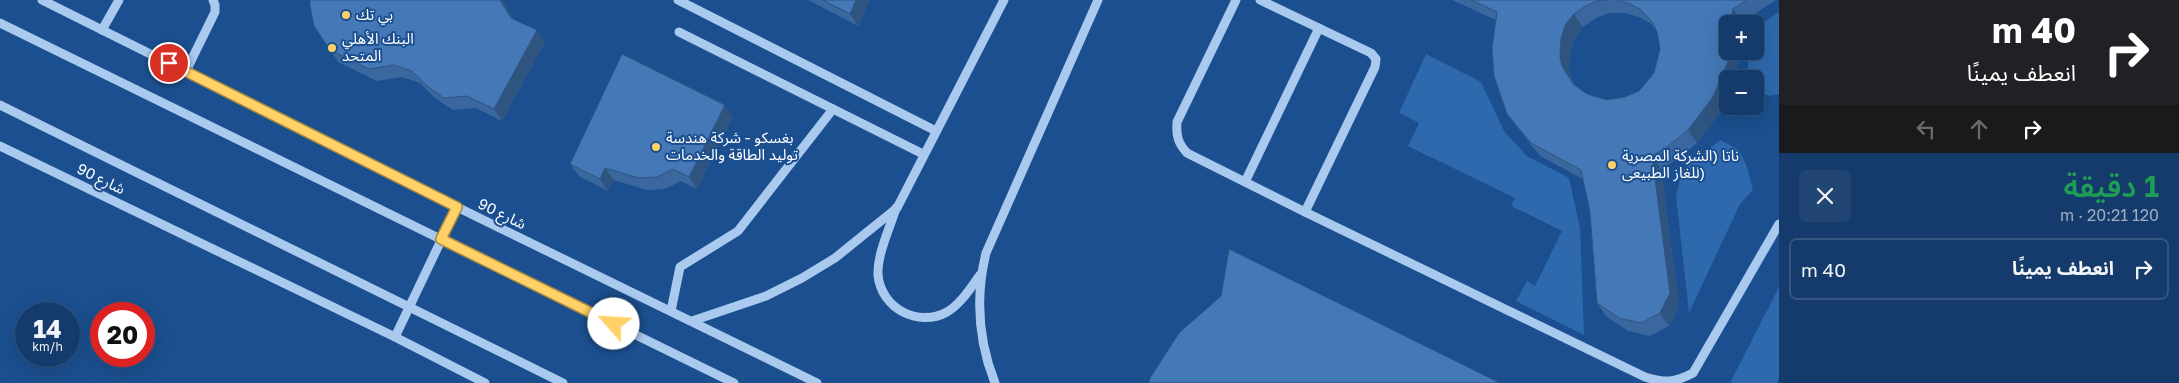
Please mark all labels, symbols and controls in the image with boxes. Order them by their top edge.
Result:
place label: بي تك [356,5,393,26]
marker: بي تك [340,9,352,21]
text: 40 m [1992,9,2076,51]
map controls [1719,15,1764,115]
button: + [1719,15,1764,60]
icon: right [2094,20,2159,85]
place label: البنك الأهلي المتحد [342,29,414,64]
pin [148,42,190,84]
marker: البنك الأهلي المتحد [326,42,338,54]
icon: arrive [155,49,183,77]
text: انعطف يمينًا [1967,59,2076,86]
button: − [1719,70,1764,115]
icon: left [1912,115,1940,143]
icon: ahead [1965,115,1993,143]
icon: right [2018,115,2046,143]
place label: بغسكو - شركة هندسة توليد الطاقة والخدمات [666,128,798,164]
marker: بغسكو - شركة هندسة توليد الطاقة والخدمات [650,141,662,153]
place label: ناتا (الشركة المصرية للغاز الطبيعى) [1622,146,1739,182]
street label: شارع 90 [73,159,129,201]
marker: ناتا (الشركة المصرية للغاز الطبيعى) [1606,159,1618,171]
text: 1 دقيقة [2064,168,2159,204]
button: close [1799,170,1851,222]
street label: شارع 90 [474,194,530,236]
text: 120 m · 20:21 [2060,205,2159,225]
icon: right [2129,255,2157,283]
text: انعطف يمينًا [2012,256,2114,279]
text: 40 m [1801,258,1846,281]
position arrow [587,297,639,349]
speed limit sign: 20 [90,302,155,367]
text: 14 [33,313,62,344]
text: km/h [32,339,63,354]

